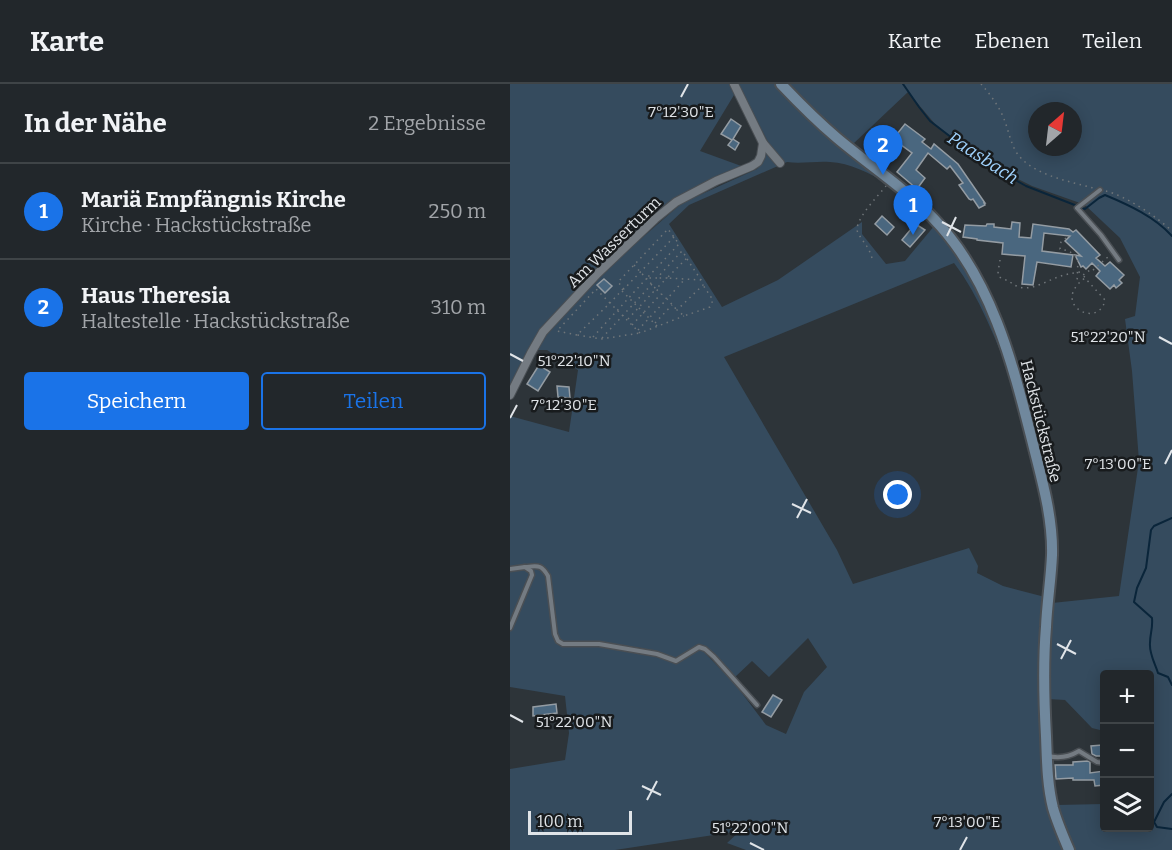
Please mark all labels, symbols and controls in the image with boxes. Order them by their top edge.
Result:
text: Karte [30,25,104,58]
text: Karte [888,28,941,54]
text: Ebenen [974,28,1049,54]
text: Teilen [1082,28,1142,54]
north arrow [1028,102,1082,156]
text: 7°12'30"E [648,103,714,121]
text: In der Nähe [24,108,167,139]
text: 2 Ergebnisse [368,111,486,135]
pin: 2 [864,126,902,175]
water label: Paasbach [944,127,1022,189]
text: Mariä Empfängnis Kirche [81,186,346,213]
pin: 1 [894,186,932,235]
street label: Am Wasserturm [563,193,665,291]
text: 1 [39,199,48,223]
text: 250 m [429,199,486,223]
text: Kirche · Hackstückstraße [81,213,311,237]
text: Haus Theresia [81,282,230,309]
text: 2 [38,295,49,319]
text: 310 m [431,295,486,319]
text: Haltestelle · Hackstückstraße [81,309,350,333]
text: 51°22'20"N [1070,328,1146,346]
text: 51°22'10"N [537,352,611,370]
street label: Hackstückstraße [1017,358,1065,484]
button: Speichern [24,372,249,430]
button: Teilen [261,372,486,430]
text: 7°12'30"E [531,396,597,414]
text: 7°13'00"E [1085,455,1151,473]
your location [883,480,912,509]
map controls [1100,670,1154,832]
button: + [1100,670,1154,724]
text: 51°22'00"N [536,713,612,731]
button: − [1100,724,1154,778]
button: layers [1100,778,1154,832]
scale bar [528,808,632,836]
text: 100 m [537,812,582,831]
text: 7°13'00"E [934,813,1000,831]
text: 51°22'00"N [712,819,788,837]

